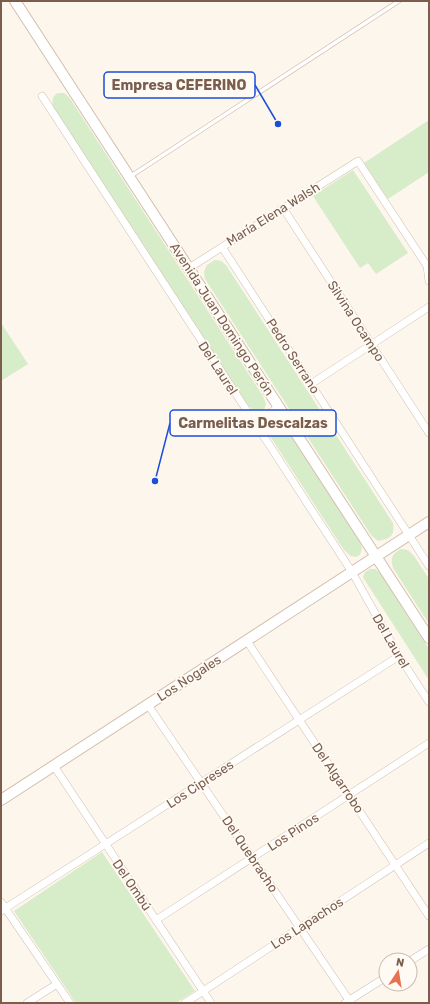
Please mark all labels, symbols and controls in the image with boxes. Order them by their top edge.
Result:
callout: Empresa CEFERINO [104,72,255,98]
text: Empresa CEFERINO [112,77,246,94]
street label: María Elena Walsh [224,179,322,249]
street label: Avenida Juan Domingo Perón [166,240,277,399]
street label: Silvina Ocampo [324,278,388,364]
street label: Pedro Serrano [263,316,323,396]
street label: Del Laurel [195,339,241,397]
callout: Carmelitas Descalzas [170,410,336,436]
text: Carmelitas Descalzas [178,415,328,432]
street label: Del Laurel [369,611,413,671]
street label: Los Nogales [154,652,225,705]
street label: Del Algarrobo [308,740,367,817]
street label: Los Cipreses [164,757,237,811]
street label: Los Pinos [265,810,322,854]
street label: Del Quebracho [219,813,281,895]
street label: Del Ombú [109,857,155,913]
street label: Los Lapachos [268,894,346,952]
north arrow [378,952,418,992]
text: N [395,956,405,970]

